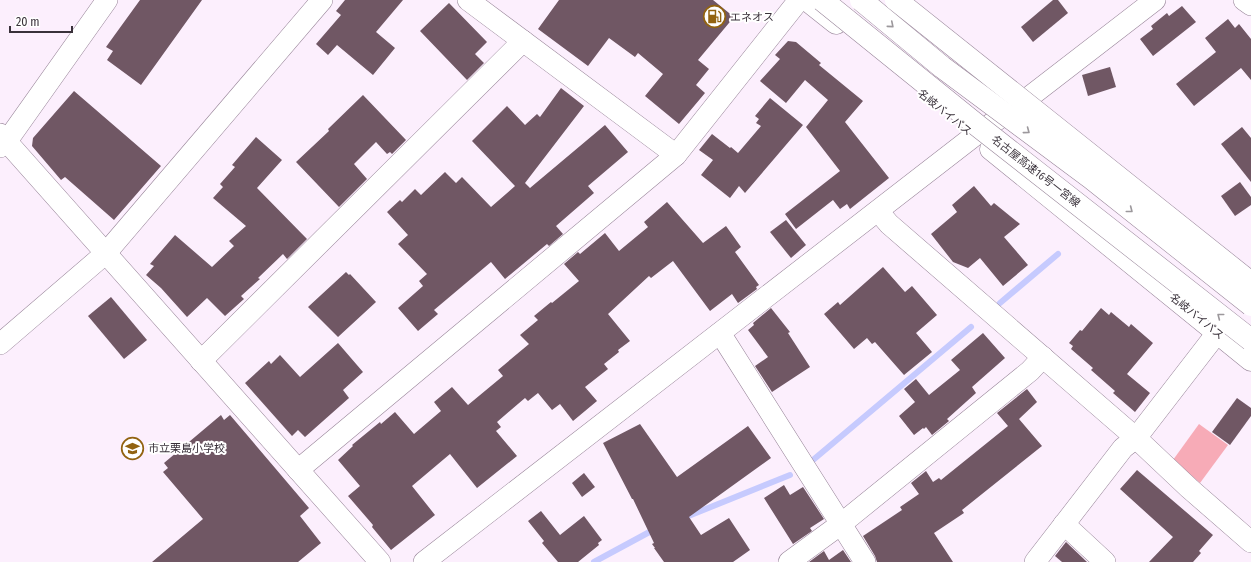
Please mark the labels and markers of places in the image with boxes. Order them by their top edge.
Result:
fuel station icon: エネオス [702,4,728,30]
place label: エネオス [730,11,774,24]
school or university icon: 市立栗島小学校 [119,435,145,461]
place label: 市立栗島小学校 [148,442,225,455]

